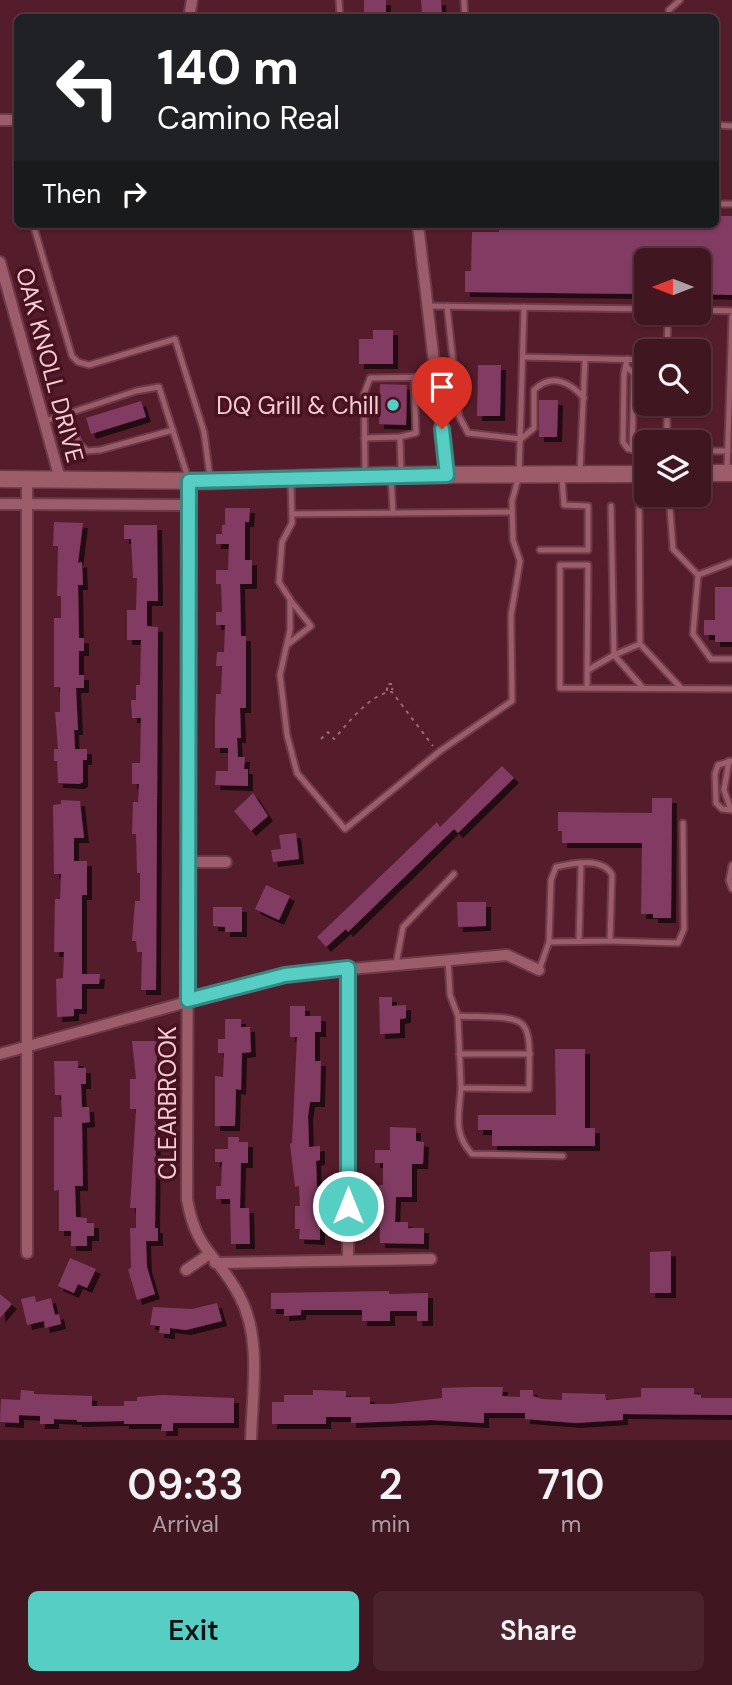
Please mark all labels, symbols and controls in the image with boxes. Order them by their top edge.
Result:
text: 140 m [157,35,299,99]
icon: left [42,42,133,133]
text: Camino Real [157,97,340,139]
icon: right [115,175,153,213]
text: Then [42,177,101,211]
north arrow [634,248,710,326]
map controls [634,248,711,507]
street label: OAK KNOLL DRIVE [9,264,91,466]
button: search [634,339,711,416]
pin [412,357,472,429]
icon: arrive [423,368,461,406]
place label: DQ Grill & Chill [216,390,379,421]
marker: DQ Grill & Chill [385,397,401,413]
button: layers [634,430,711,507]
street label: CLEARBROOK [152,1026,183,1180]
position arrow [311,1169,385,1243]
text: 09:33 [127,1457,244,1512]
text: 2 [378,1457,403,1512]
text: 710 [538,1457,605,1512]
text: Arrival [152,1509,219,1539]
text: min [371,1509,410,1539]
text: m [561,1509,581,1539]
button: Exit [28,1591,359,1671]
button: Share [373,1591,704,1671]

